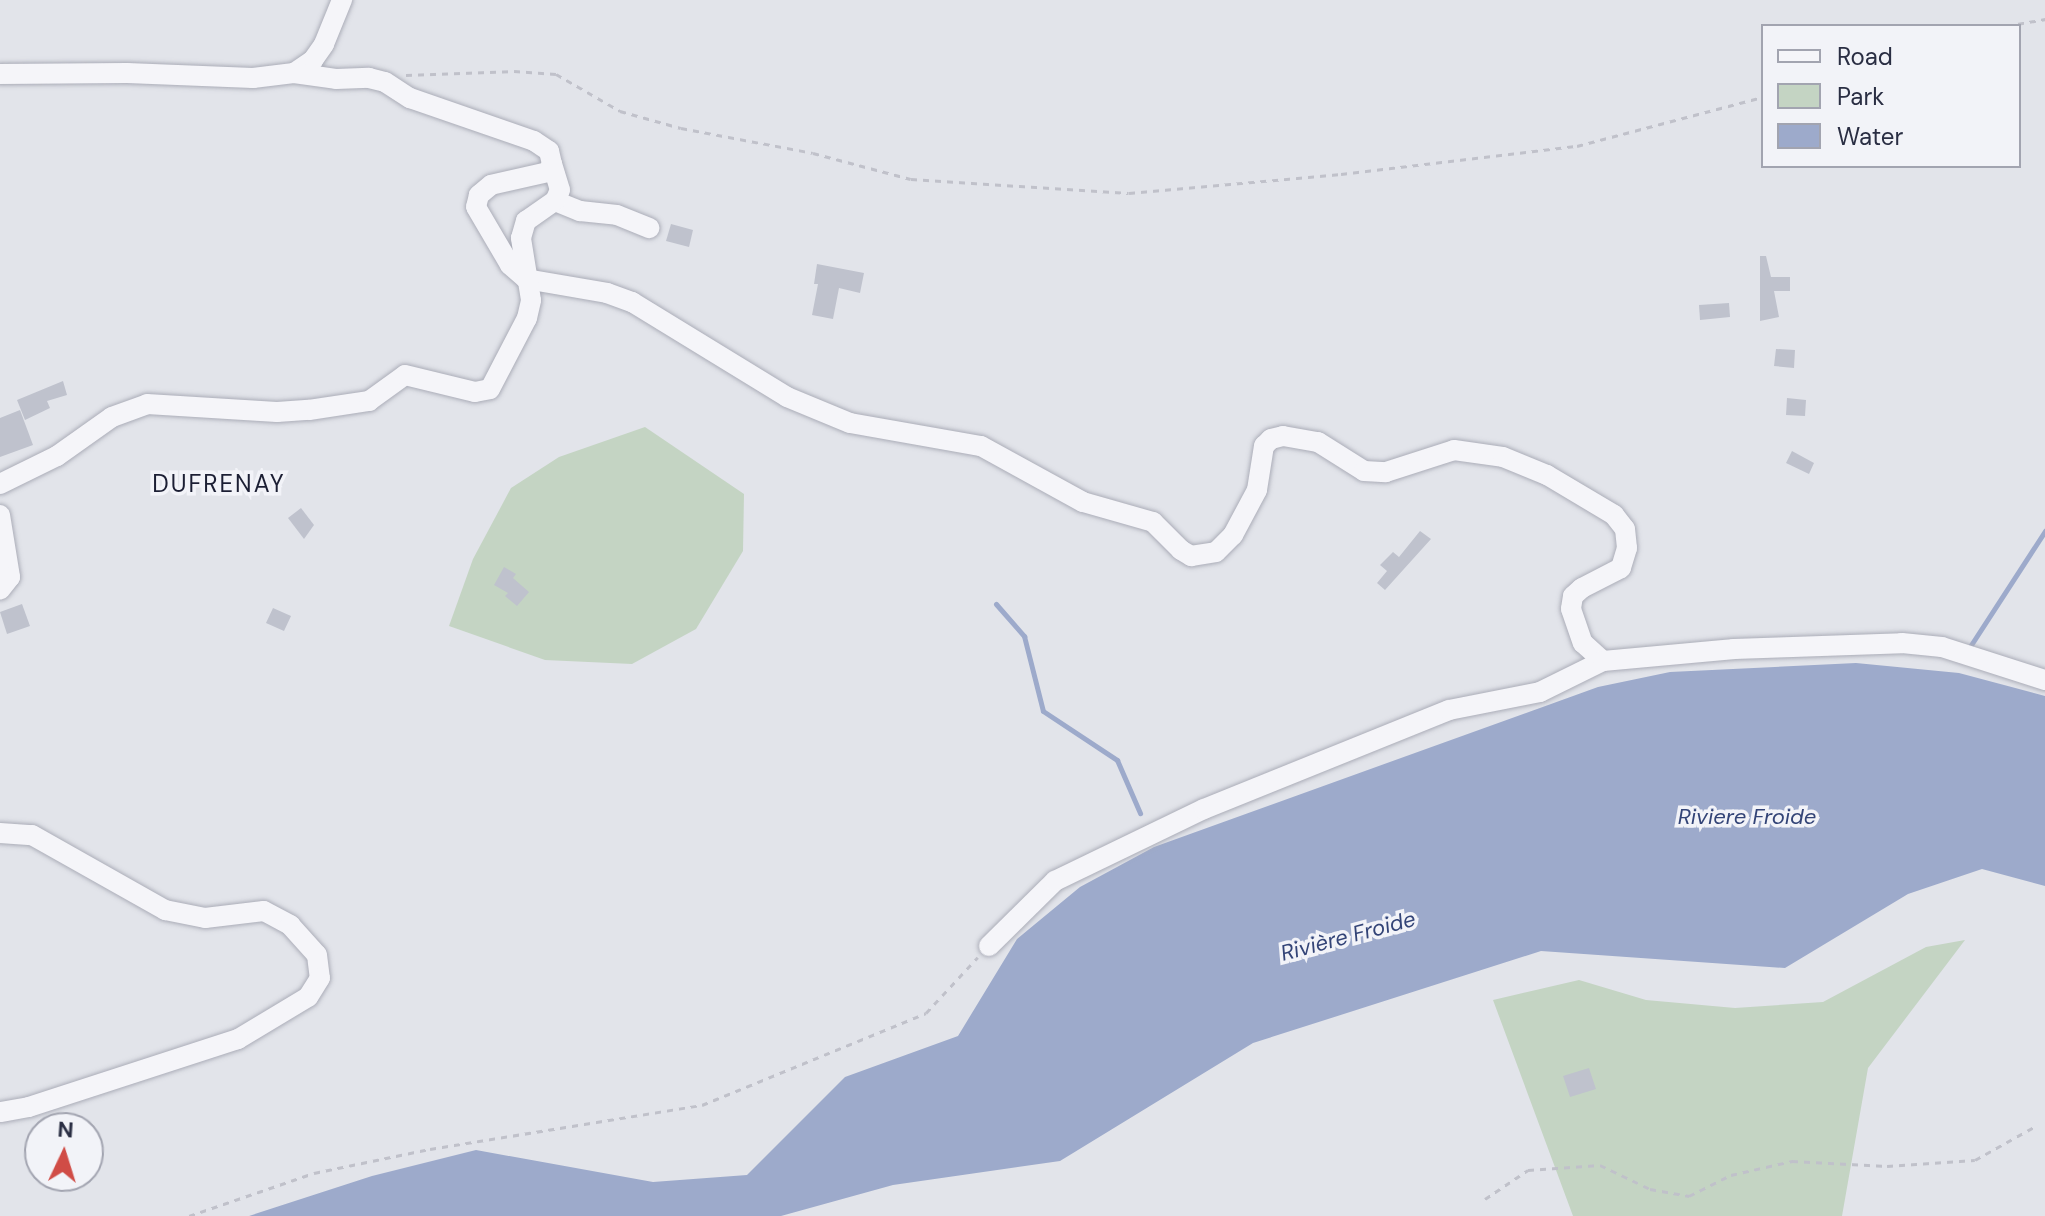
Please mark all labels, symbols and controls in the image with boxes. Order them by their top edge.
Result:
legend [1761,24,2021,168]
text: Road [1837,41,1893,72]
text: Park [1837,81,1884,112]
text: Water [1837,121,1903,152]
district label: DUFRENAY [152,470,286,498]
water label: Riviere Froide [1678,804,1816,830]
water label: Rivière Froide [1278,905,1418,967]
north arrow [24,1112,104,1192]
text: N [57,1115,75,1145]

